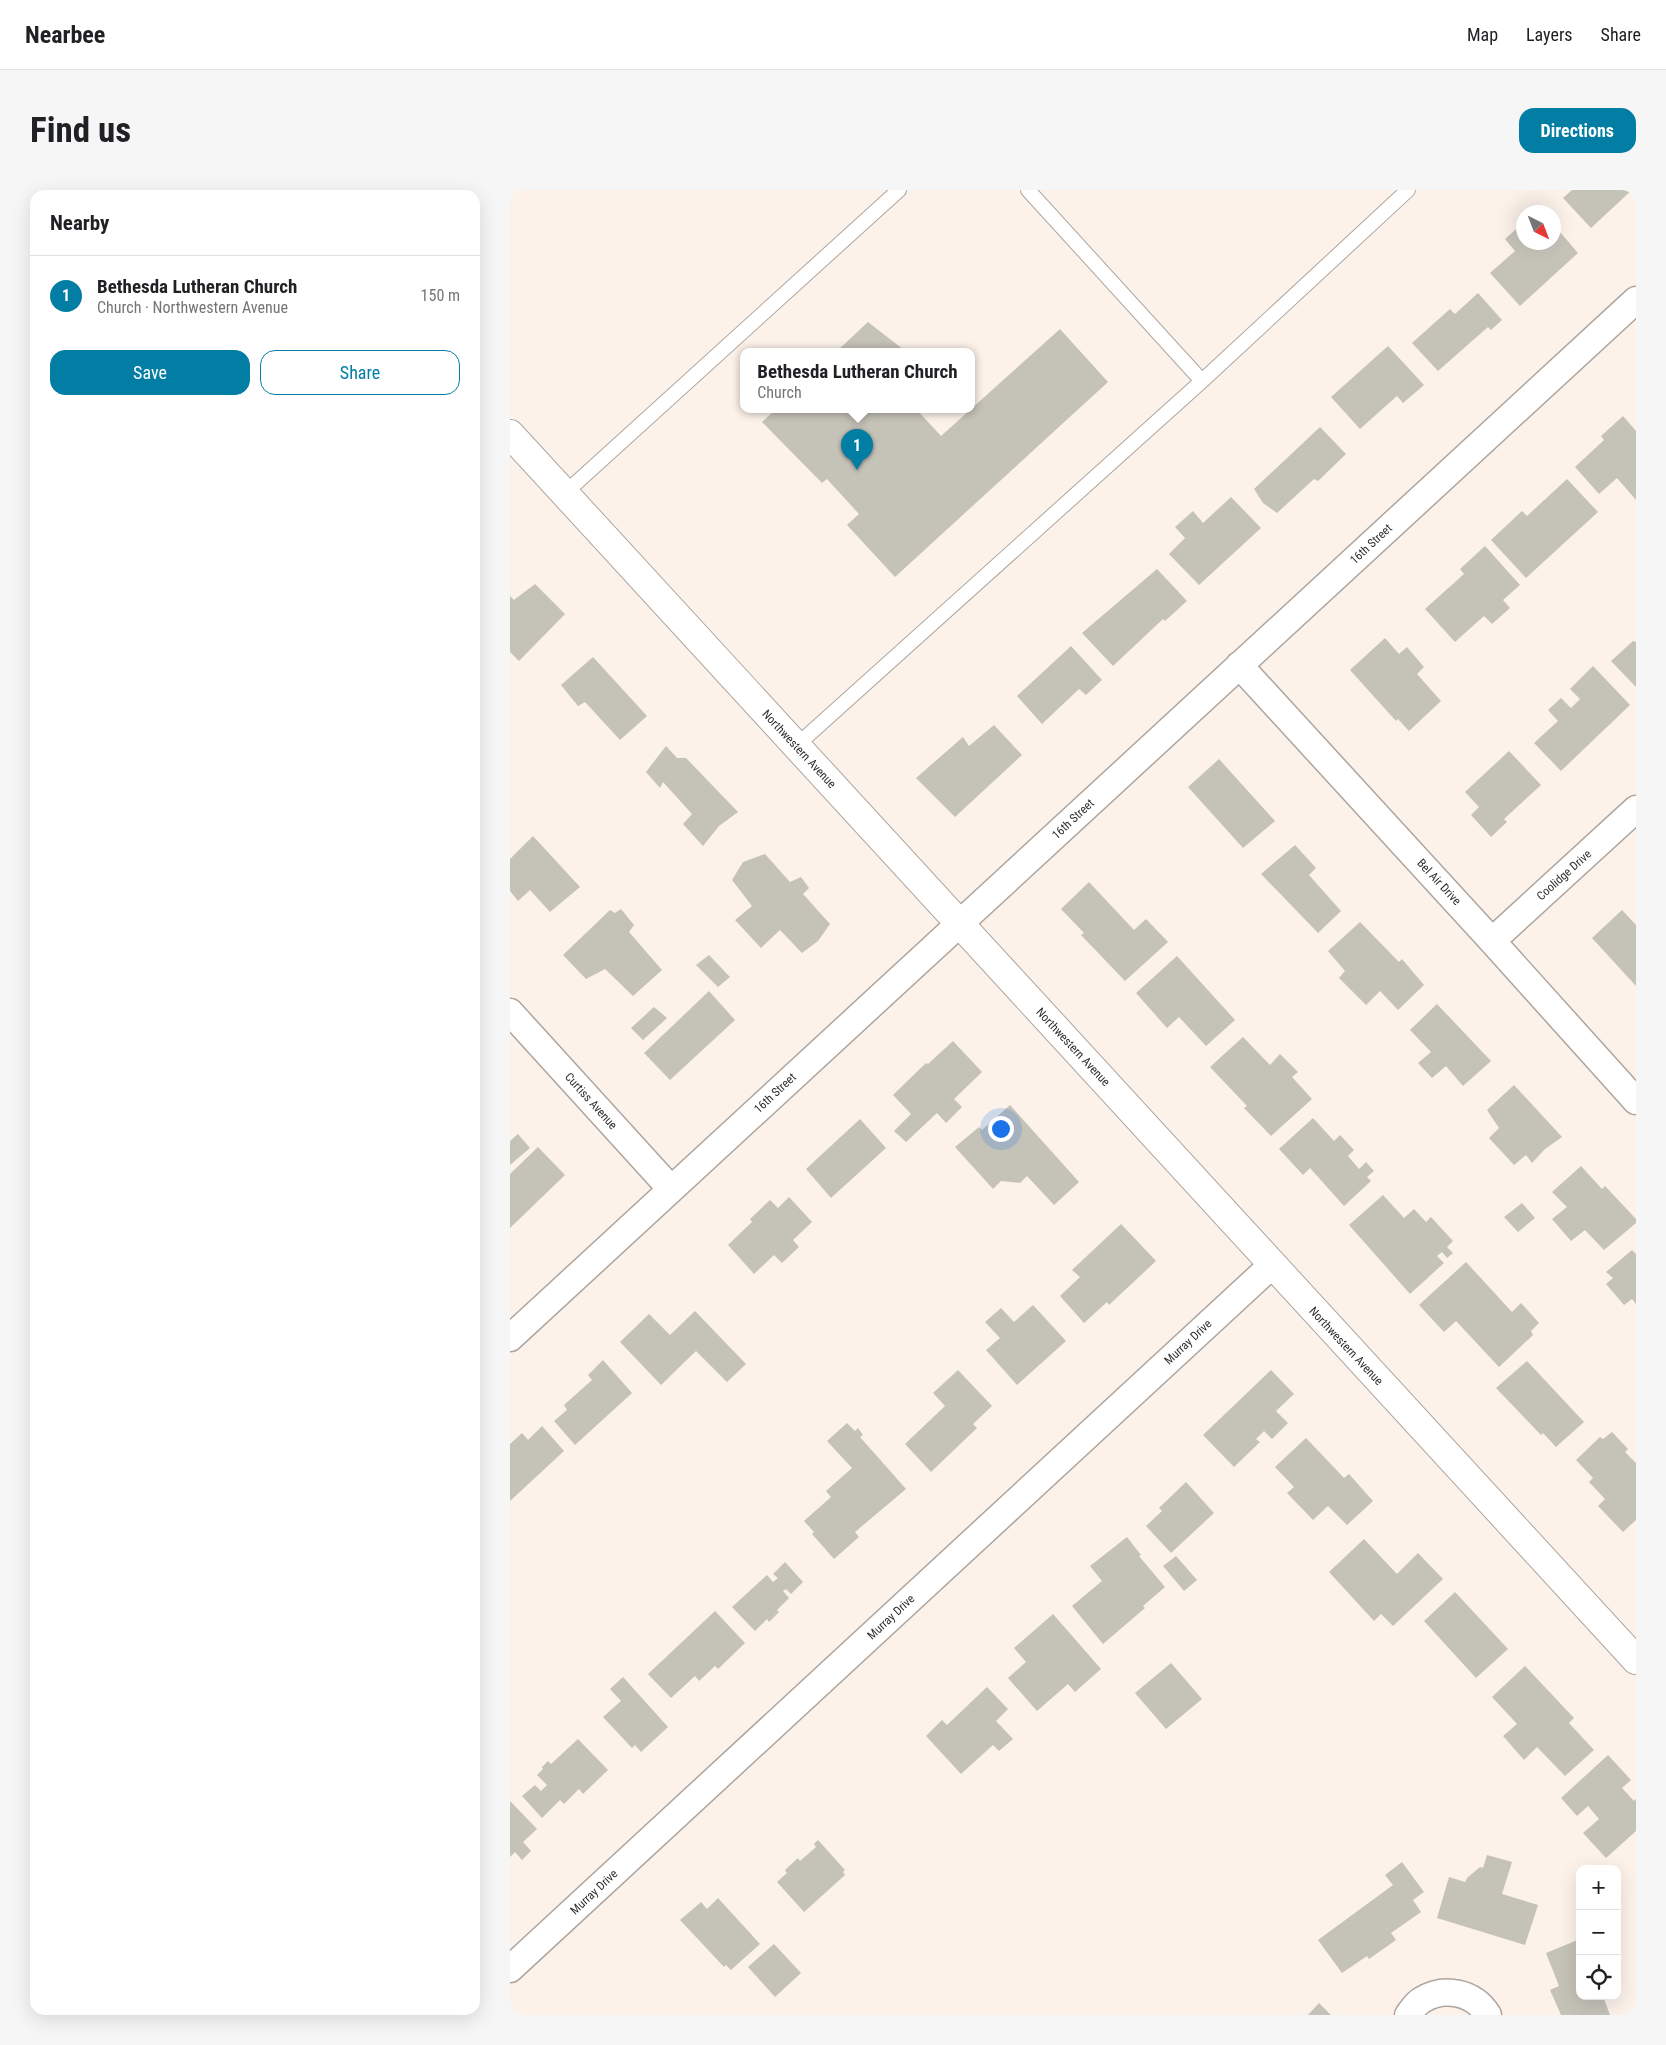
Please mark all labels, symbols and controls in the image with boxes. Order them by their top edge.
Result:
text: Nearbee [25,21,105,49]
text: Map [1467,24,1498,45]
text: Layers [1526,24,1573,45]
text: Share [1601,24,1641,45]
button: Directions [1519,108,1636,153]
text: Find us [30,110,131,151]
north arrow [1516,205,1561,250]
text: Nearby [50,211,109,235]
text: Bethesda Lutheran Church [97,275,297,298]
text: 1 [62,286,70,305]
text: 150 m [421,286,460,305]
text: Church · Northwestern Avenue [97,298,288,317]
popup [740,348,975,413]
button: Save [50,350,250,395]
button: Share [260,350,460,395]
text: Bethesda Lutheran Church [757,360,958,383]
text: Church [757,383,802,402]
pin: 1 [841,429,873,470]
street label: 16th Street [1347,521,1395,567]
street label: Northwestern Avenue [759,707,839,791]
street label: 16th Street [1049,796,1097,842]
street label: Coolidge Drive [1534,847,1594,903]
street label: Bel Air Drive [1414,856,1464,908]
street label: Northwestern Avenue [1033,1005,1113,1089]
street label: Curtiss Avenue [562,1070,620,1132]
street label: 16th Street [751,1070,799,1116]
your location [988,1116,1014,1142]
street label: Northwestern Avenue [1306,1304,1386,1388]
street label: Murray Drive [1162,1316,1215,1367]
street label: Murray Drive [865,1591,918,1642]
map controls [1576,1865,1621,2000]
button: + [1576,1865,1621,1910]
street label: Murray Drive [568,1866,621,1917]
button: − [1576,1910,1621,1955]
button: locate [1576,1955,1621,2000]

